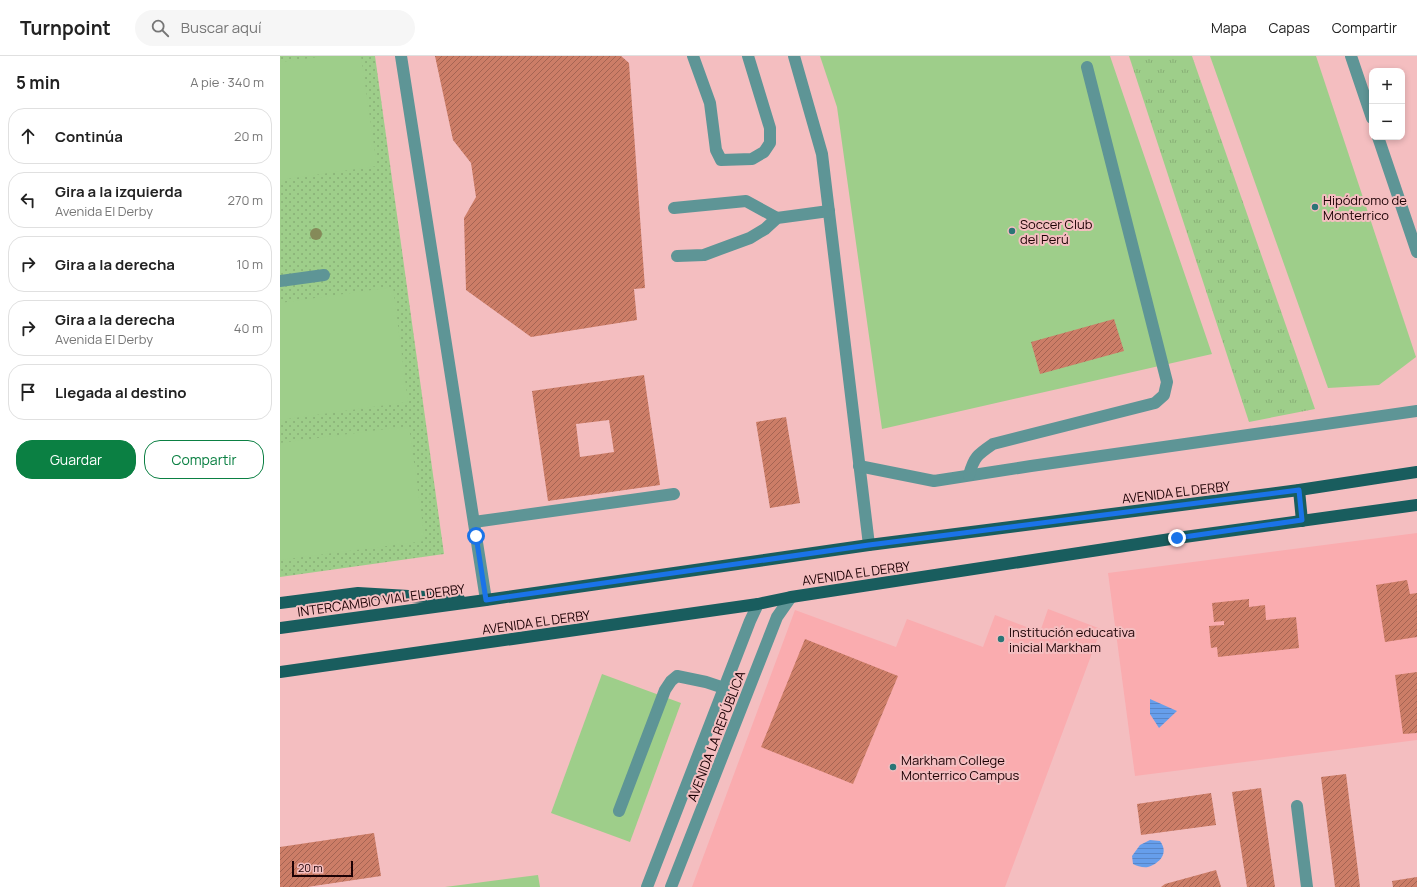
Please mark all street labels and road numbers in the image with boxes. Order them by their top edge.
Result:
street label: AVENIDA EL DERBY [1121,476,1232,508]
street label: AVENIDA EL DERBY [801,556,912,589]
street label: INTERCAMBIO VIAL EL DERBY [296,579,467,621]
street label: AVENIDA EL DERBY [481,605,592,638]
street label: AVENIDA LA REPÚBLICA [683,668,749,804]

